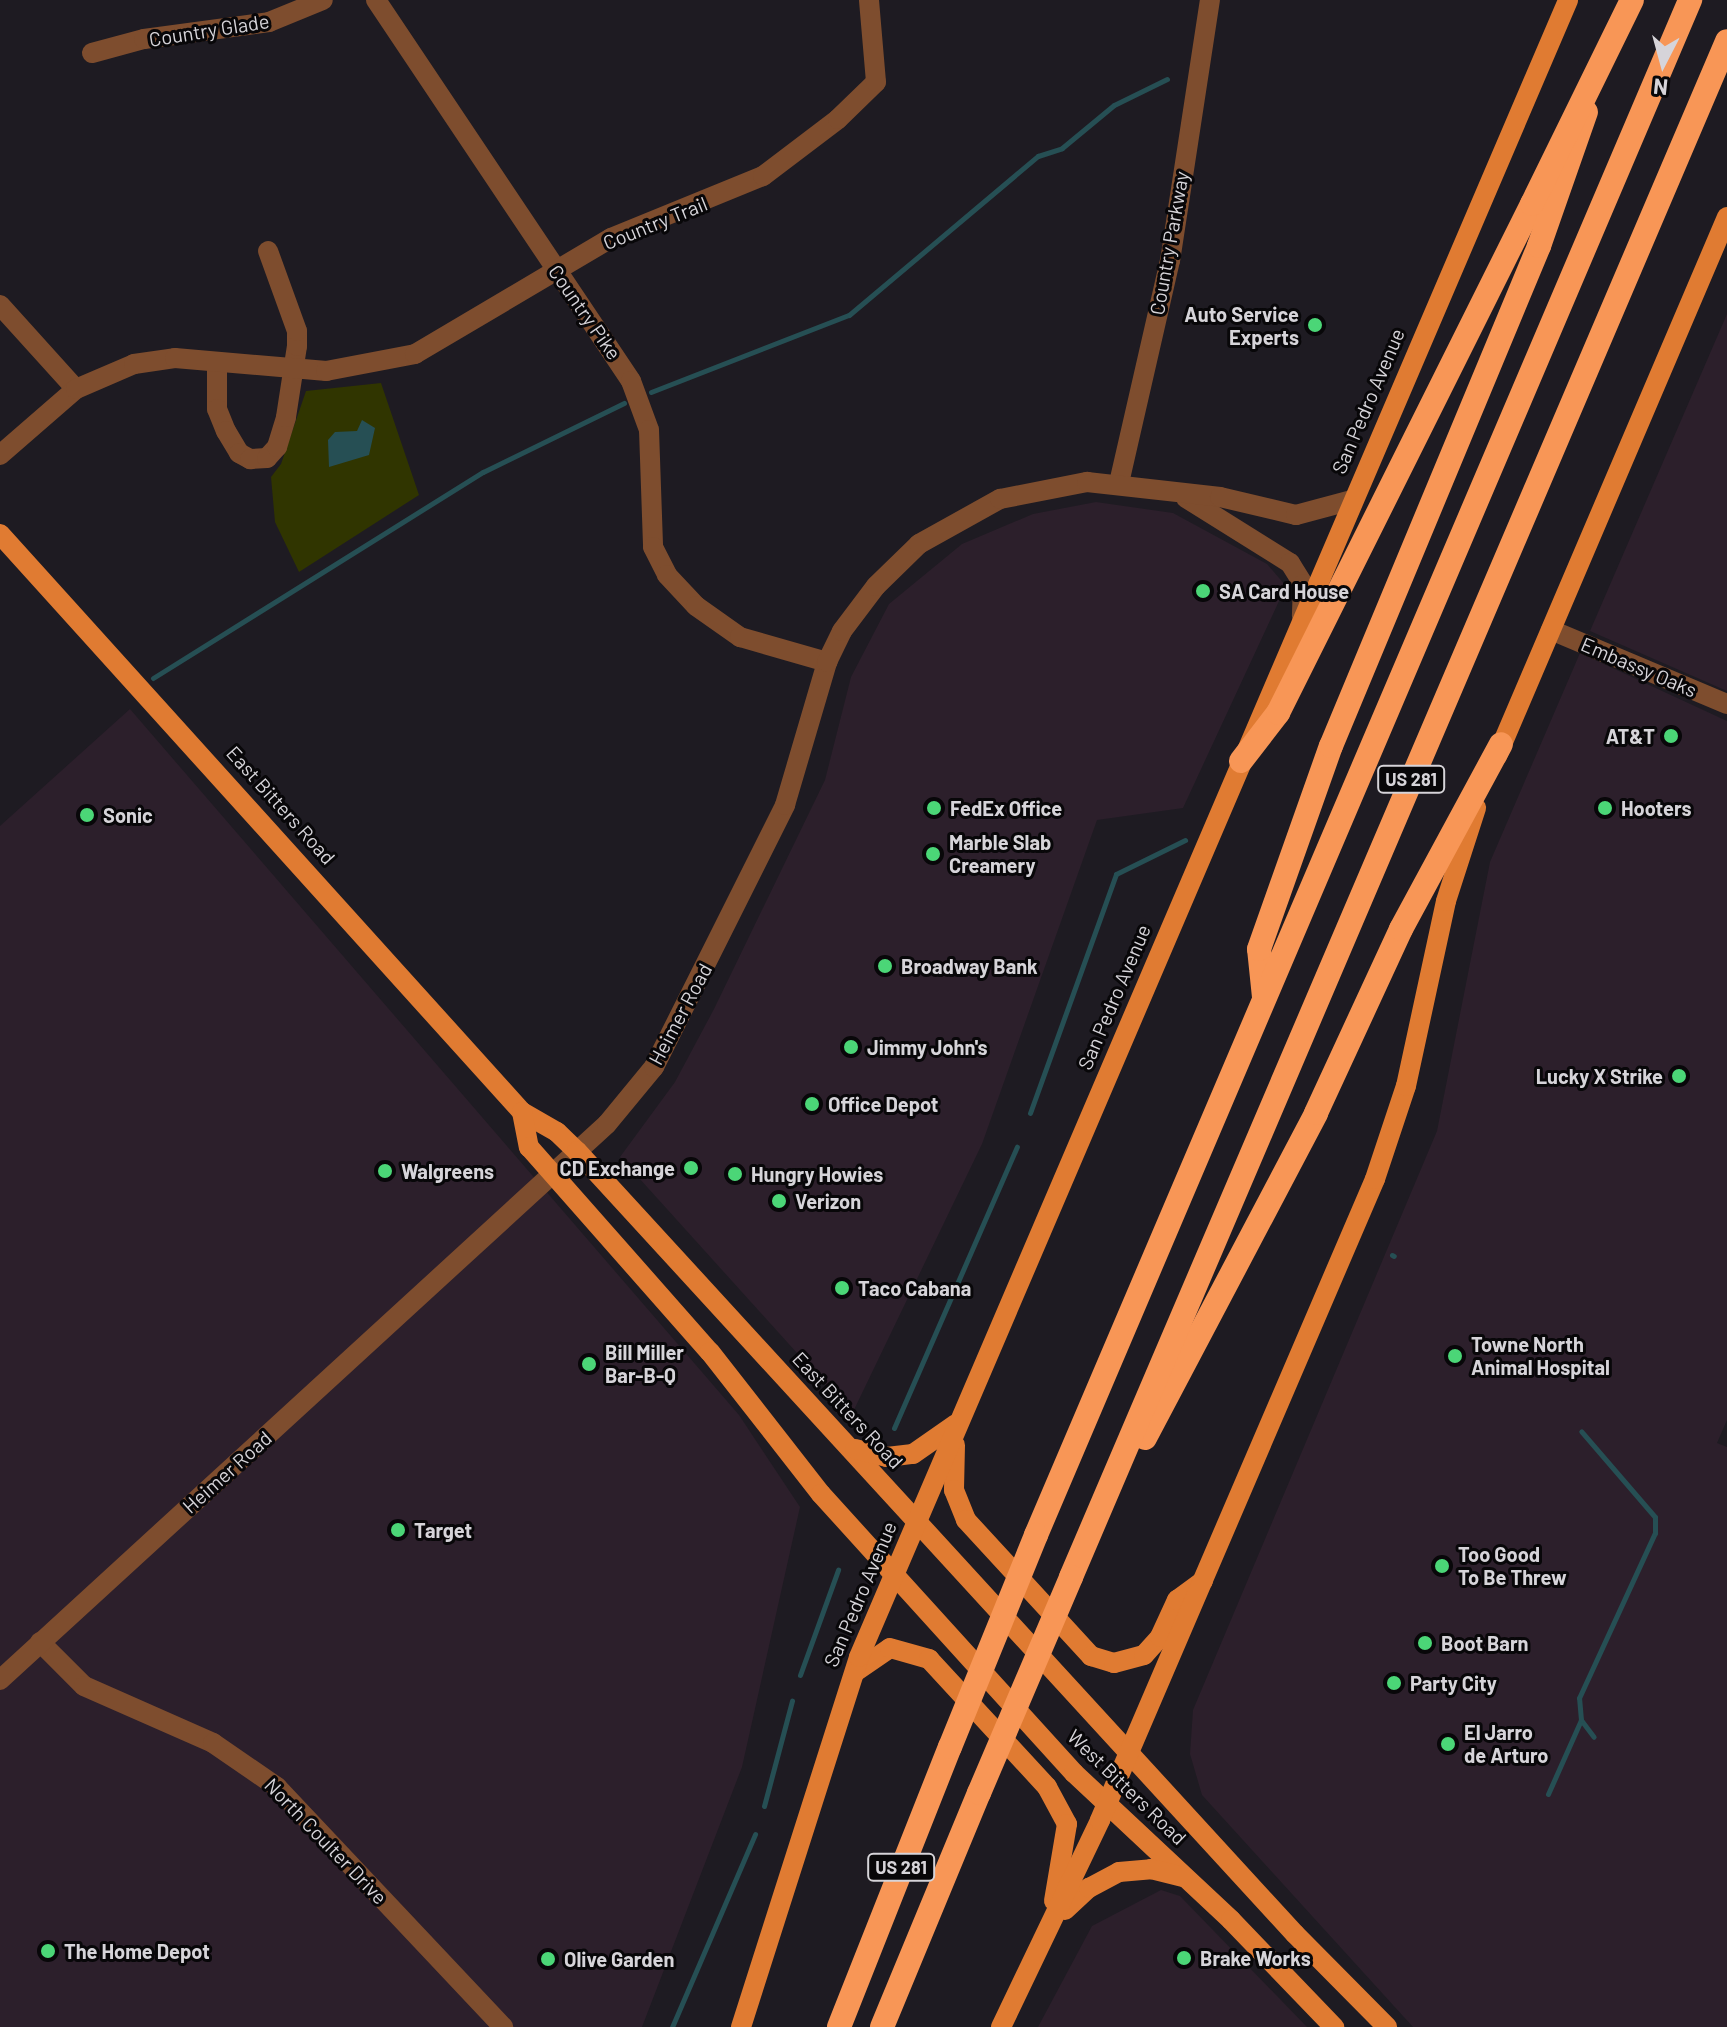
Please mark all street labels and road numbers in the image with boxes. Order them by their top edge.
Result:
street label: Country Glade [147,9,271,51]
street label: Country Parkway [1145,169,1193,317]
street label: Country Trail [599,191,711,255]
street label: Country Pike [544,260,626,364]
street label: San Pedro Avenue [1327,325,1409,477]
street label: Embassy Oaks [1578,632,1700,702]
street label: East Bitters Road [222,741,340,869]
road number: US 281 [1377,765,1445,793]
street label: San Pedro Avenue [1073,921,1155,1073]
street label: Heimer Road [643,959,717,1069]
street label: East Bitters Road [788,1347,908,1473]
street label: Heimer Road [178,1426,276,1518]
street label: San Pedro Avenue [819,1518,901,1670]
street label: West Bitters Road [1063,1724,1191,1850]
street label: North Coulter Drive [260,1773,392,1909]
road number: US 281 [867,1853,935,1881]

